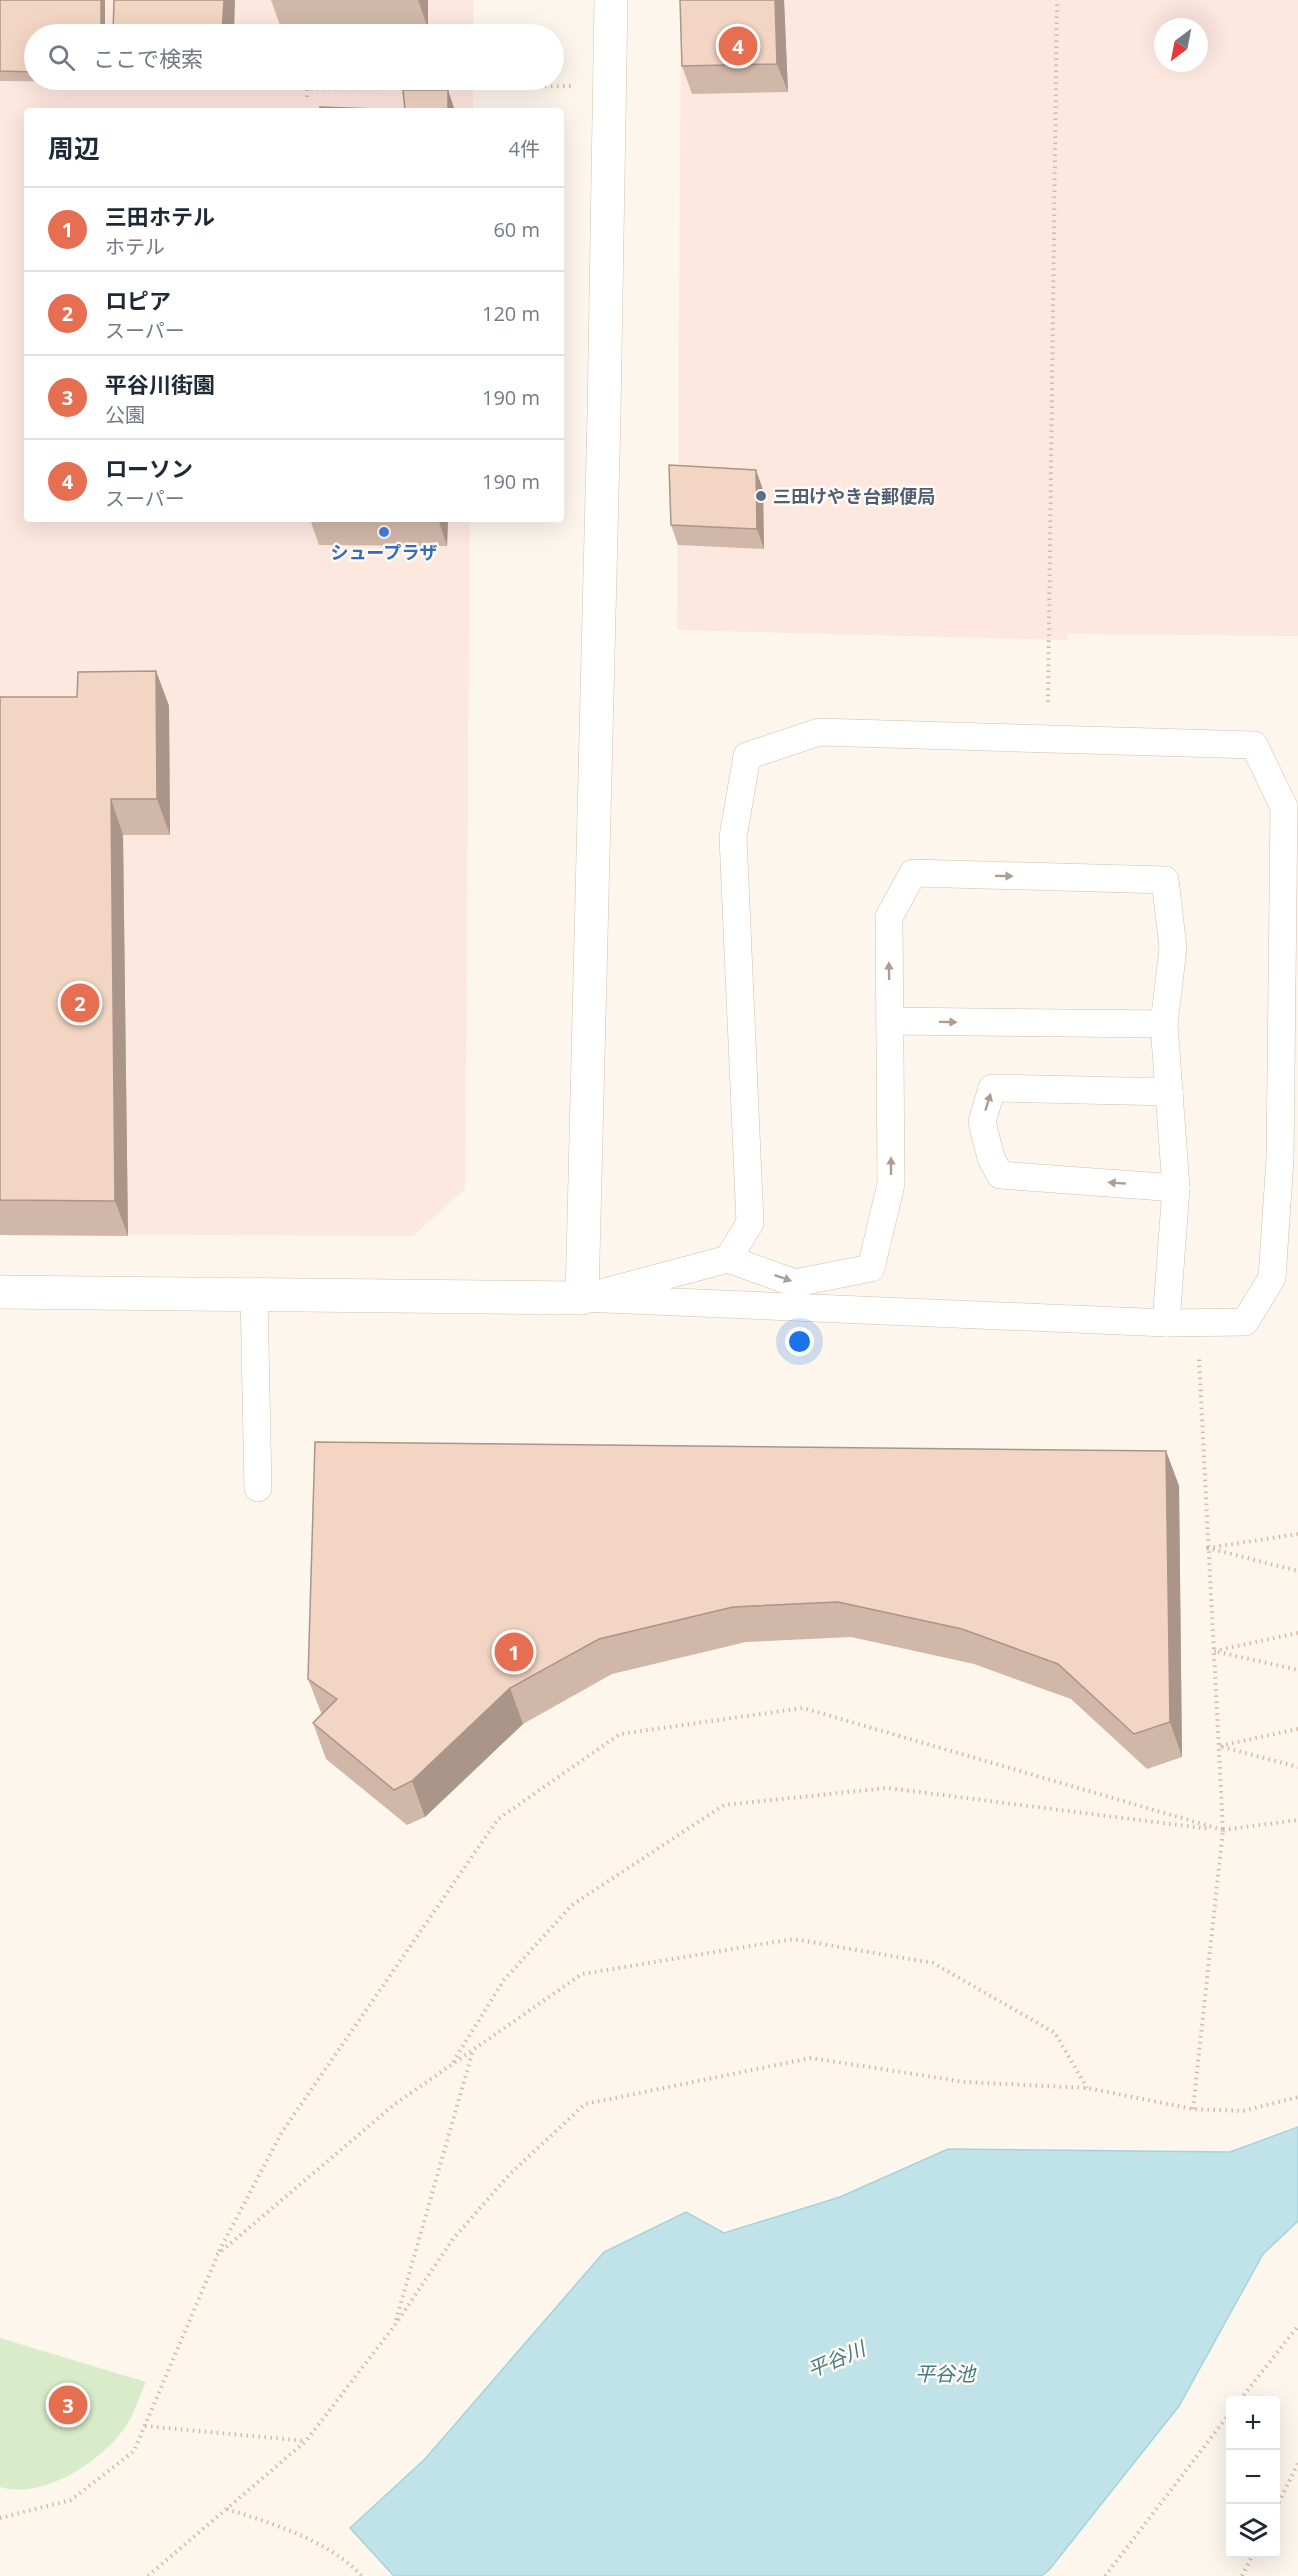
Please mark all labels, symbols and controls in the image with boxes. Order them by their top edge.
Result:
north arrow [1154,18,1208,72]
search box [24,24,564,90]
pin: 4 [718,24,758,68]
icon: search [45,41,78,74]
text: ここで検索 [93,43,203,73]
text: 周辺 [48,130,100,166]
text: 4件 [509,135,540,162]
text: 三田ホテル [105,201,215,231]
text: 1 [62,216,73,243]
text: 60 m [493,216,540,243]
text: ホテル [105,233,165,260]
text: ロピア [105,285,171,315]
text: 2 [62,300,73,327]
text: 120 m [482,300,540,327]
text: スーパー [105,317,185,344]
text: 平谷川街園 [105,369,215,399]
text: 3 [62,384,73,411]
text: 190 m [482,384,540,411]
text: 公園 [105,401,145,428]
text: ローソン [105,453,193,483]
text: 4 [62,468,73,495]
text: 190 m [482,468,540,495]
place label: 三田けやき台郵便局 [773,484,935,508]
text: スーパー [105,485,185,512]
marker: 三田けやき台郵便局 [754,489,768,503]
marker: シュープラザ [377,525,391,539]
place label: シュープラザ [331,540,437,564]
one-way arrow [995,871,1014,880]
one-way arrow [884,961,894,980]
pin: 2 [60,980,100,1026]
one-way arrow [939,1017,958,1027]
one-way arrow [984,1093,993,1111]
one-way arrow [886,1156,896,1175]
one-way arrow [1108,1179,1127,1188]
one-way arrow [774,1274,792,1284]
your location [785,1327,814,1356]
pin: 1 [494,1630,534,1674]
water label: 平谷川 [803,2334,871,2383]
water label: 平谷池 [915,2360,977,2387]
pin: 3 [48,2382,88,2428]
map controls [1226,2396,1280,2558]
button: + [1226,2396,1280,2450]
button: − [1226,2450,1280,2504]
button: layers [1226,2504,1280,2558]

